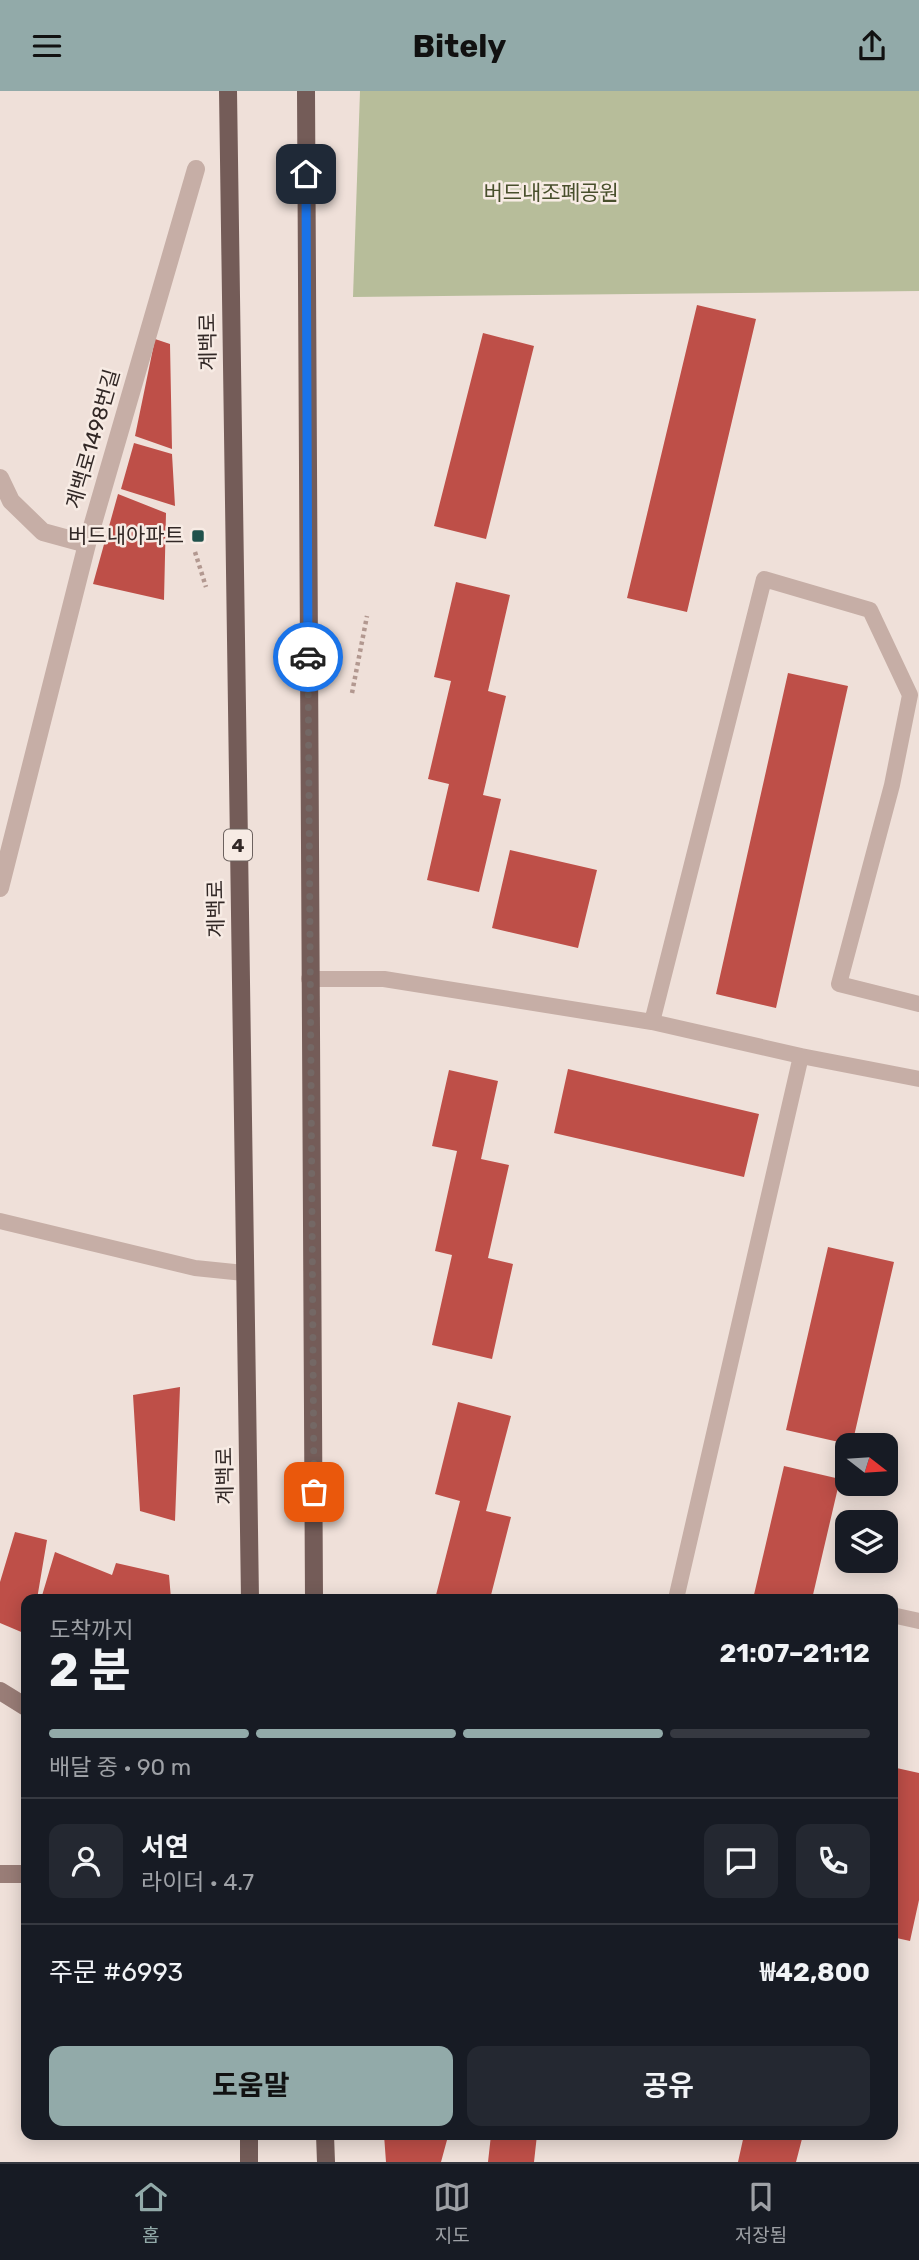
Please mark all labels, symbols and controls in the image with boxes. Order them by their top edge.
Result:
icon: menu [28,27,66,65]
text: Bitely [413,27,506,65]
icon: share [853,27,891,65]
pin [276,144,336,204]
icon: home [287,155,325,193]
park label: 버드내조폐공원 [483,180,619,205]
street label: 계백로 [194,313,221,371]
street label: 계백로1498번길 [61,366,124,512]
place label: 버드내아파트 [68,523,184,548]
marker: 버드내아파트 [190,528,206,544]
courier [273,622,343,692]
icon: car [289,638,327,676]
road number: 4 [224,829,252,860]
street label: 계백로 [202,880,229,938]
north arrow [835,1433,898,1496]
map controls [835,1433,898,1573]
street label: 계백로 [211,1447,238,1505]
pin [284,1462,344,1522]
icon: bag [295,1473,333,1511]
button: layers [835,1510,898,1573]
text: 도착까지 [49,1616,134,1644]
text: 21:07–21:12 [719,1638,870,1669]
text: 2 분 [49,1643,131,1698]
text: 배달 중 · 90 m [49,1753,191,1781]
button: person [49,1824,123,1898]
button: chat [704,1824,778,1898]
button: phone [796,1824,870,1898]
text: 서연 [141,1832,189,1863]
text: 라이더 · 4.7 [141,1868,254,1896]
text: 주문 #6993 [49,1957,183,1988]
text: ₩42,800 [760,1957,870,1988]
button: 도움말 [49,2046,453,2126]
button: 공유 [467,2046,870,2126]
tab: 홈 [132,2178,170,2247]
tab: 지도 [433,2178,471,2247]
tab: 저장됨 [735,2178,787,2247]

